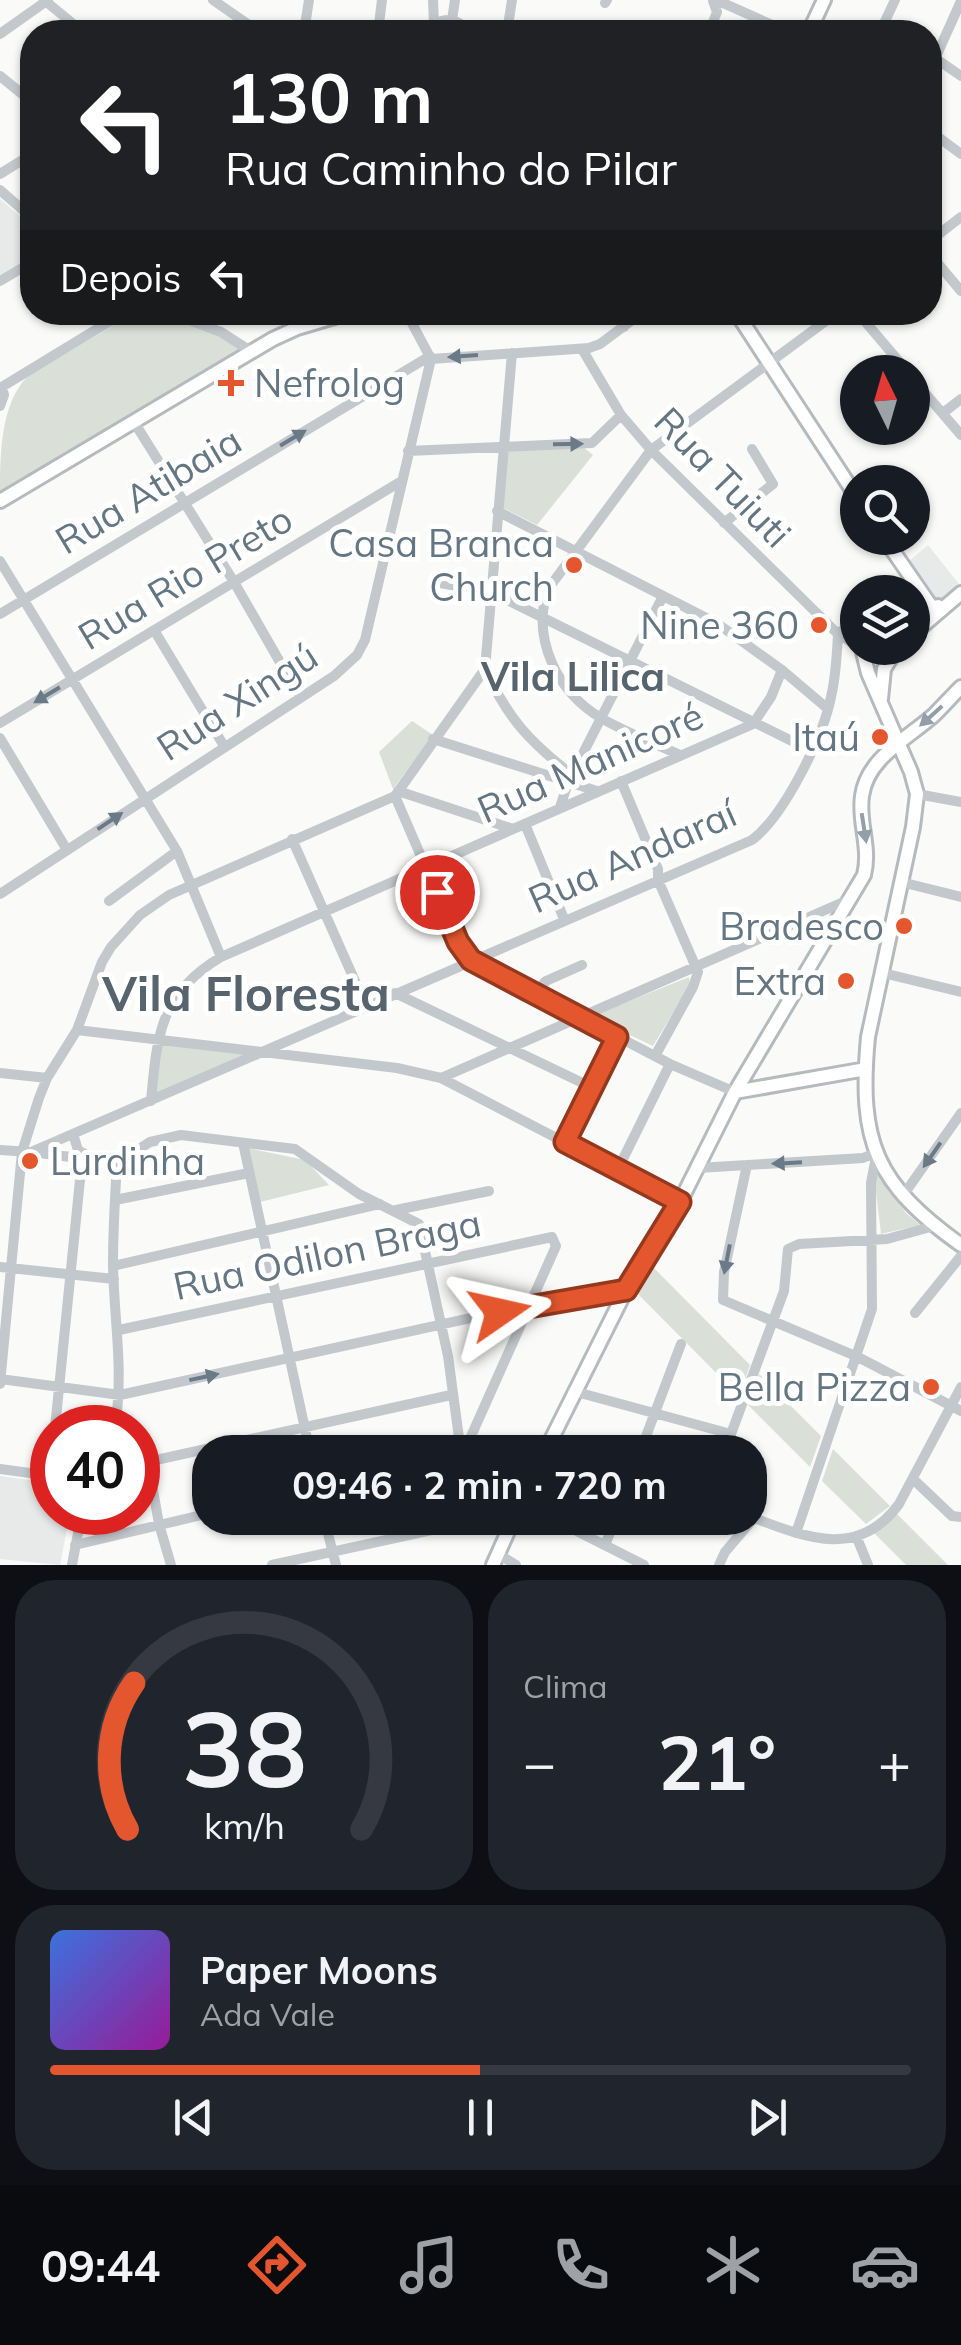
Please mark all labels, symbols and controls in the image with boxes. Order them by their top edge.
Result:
text: 130 m [225,53,433,141]
icon: left [60,60,190,190]
text: Rua Caminho do Pilar [225,140,677,196]
icon: left [201,250,256,305]
text: Depois [60,254,181,302]
one-way arrow [446,349,478,365]
north arrow [840,355,930,445]
map controls [840,355,930,665]
place label: Nefrolog [254,359,405,407]
marker: Nefrolog [218,370,244,396]
street label: Rua Tuiuti [644,397,802,557]
street label: Rua Atibaia [46,416,250,564]
one-way arrow [279,430,308,447]
one-way arrow [553,436,585,452]
button: search [840,465,930,555]
street label: Rua Rio Preto [69,494,301,660]
place label: Casa Branca Church [328,519,554,611]
marker: Casa Branca Church [563,554,585,576]
button: layers [840,575,930,665]
place label: Nine 360 [640,601,799,649]
marker: Nine 360 [808,614,830,636]
street label: Rua Xingú [148,631,326,771]
district label: Vila Lilica [480,651,665,701]
one-way arrow [33,686,61,703]
street label: Rua Manicoré [470,691,710,833]
one-way arrow [919,705,944,727]
place label: Itaú [792,713,860,761]
marker: Itaú [869,726,891,748]
street label: Rua Andaraí [521,788,745,923]
one-way arrow [97,812,124,831]
one-way arrow [857,812,872,844]
pin [395,850,480,935]
icon: arrive [410,865,465,920]
place label: Bradesco [719,902,884,950]
marker: Bradesco [893,915,915,937]
place label: Extra [734,957,826,1005]
district label: Vila Floresta [101,963,390,1023]
marker: Extra [835,970,857,992]
place label: Lurdinha [50,1137,205,1185]
one-way arrow [923,1142,942,1169]
marker: Lurdinha [19,1150,41,1172]
one-way arrow [770,1155,802,1171]
street label: Rua Odilon Braga [169,1198,485,1310]
one-way arrow [719,1244,735,1275]
position arrow [448,1260,552,1364]
place label: Bella Pizza [718,1363,911,1411]
one-way arrow [189,1369,220,1384]
marker: Bella Pizza [920,1376,942,1398]
speed limit sign: 40 [30,1405,160,1535]
text: 09:46 · 2 min · 720 m [292,1461,667,1509]
text: Clima [523,1666,607,1706]
text: 38 [182,1682,306,1813]
text: 21° [658,1715,776,1809]
text: − [523,1728,556,1797]
text: + [878,1728,911,1797]
text: km/h [204,1803,284,1848]
text: Paper Moons [200,1946,438,1994]
text: Ada Vale [200,1994,335,2034]
icon: previous [166,2090,221,2145]
icon: pause [453,2090,508,2145]
icon: next [740,2090,795,2145]
icon: directions [242,2230,312,2300]
icon: music [394,2230,464,2300]
icon: phone [546,2230,616,2300]
icon: climate [698,2230,768,2300]
icon: car [850,2230,920,2300]
text: 09:44 [41,2237,160,2293]

